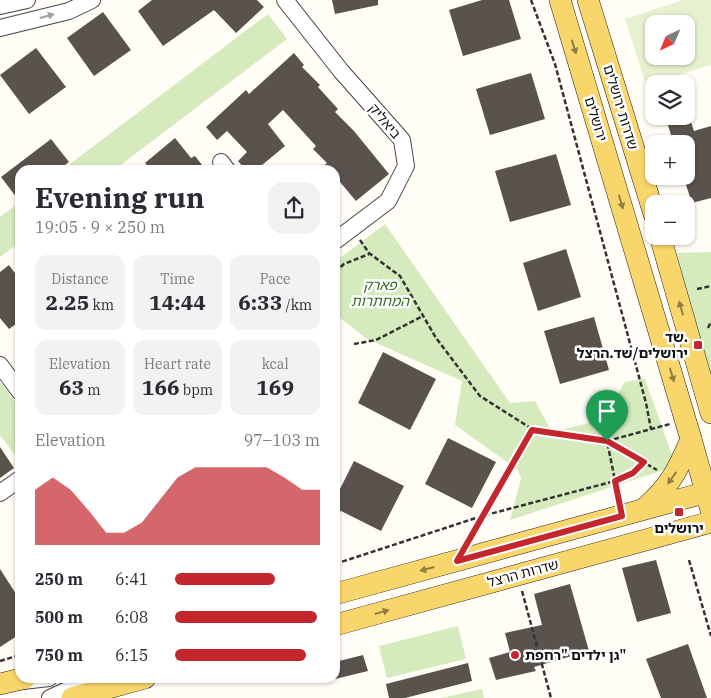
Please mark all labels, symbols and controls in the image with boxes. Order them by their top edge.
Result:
one-way arrow [39,12,54,20]
north arrow [645,15,695,65]
map controls [645,15,695,245]
one-way arrow [571,39,578,54]
street label: שדרות ירושלים [600,62,642,152]
button: layers [645,75,695,125]
street label: ירושלים [581,94,611,144]
street label: ביאליק [365,99,405,143]
button: + [645,135,695,185]
text: Evening run [35,179,204,216]
button: share [268,182,320,234]
one-way arrow [618,195,626,210]
button: − [645,195,695,245]
text: 19:05 · 9 × 250 m [35,217,165,237]
text: Distance [51,270,108,288]
text: Time [160,270,195,288]
text: Pace [260,270,291,288]
park label: פארק המחתרות [351,276,410,310]
text: 2.25 [46,288,89,316]
text: 14:44 [149,288,206,316]
text: 6:33 [238,288,282,316]
text: km [89,296,114,314]
text: /km [282,296,312,314]
one-way arrow [676,300,684,315]
place label: שד. ירושלים/שד.הרצל [577,328,688,362]
marker: שד. ירושלים/שד.הרצל [692,339,704,351]
text: Elevation [49,355,111,373]
text: Heart rate [144,355,211,373]
text: kcal [262,355,289,373]
one-way arrow [669,367,677,382]
text: 63 [59,373,84,401]
text: 166 [142,373,180,401]
text: 169 [256,373,294,401]
text: m [84,381,101,399]
text: bpm [180,381,213,399]
pin [586,390,628,441]
icon: arrive [593,397,621,425]
text: Elevation [35,430,105,450]
text: 97–103 m [244,430,320,450]
one-way arrow [667,471,677,485]
marker: ירושלים [673,506,685,518]
place label: ירושלים [654,519,704,537]
street label: שדרות הרצל [485,555,561,591]
one-way arrow [419,565,434,573]
text: 250 m [35,569,83,589]
text: 6:41 [115,569,148,589]
text: 500 m [35,607,83,627]
text: 6:08 [115,607,148,627]
one-way arrow [375,608,390,616]
text: 750 m [35,645,83,665]
text: 6:15 [115,645,148,665]
place label: גן ילדים "רחפת" [525,646,626,664]
marker: גן ילדים "רחפת" [509,649,521,661]

